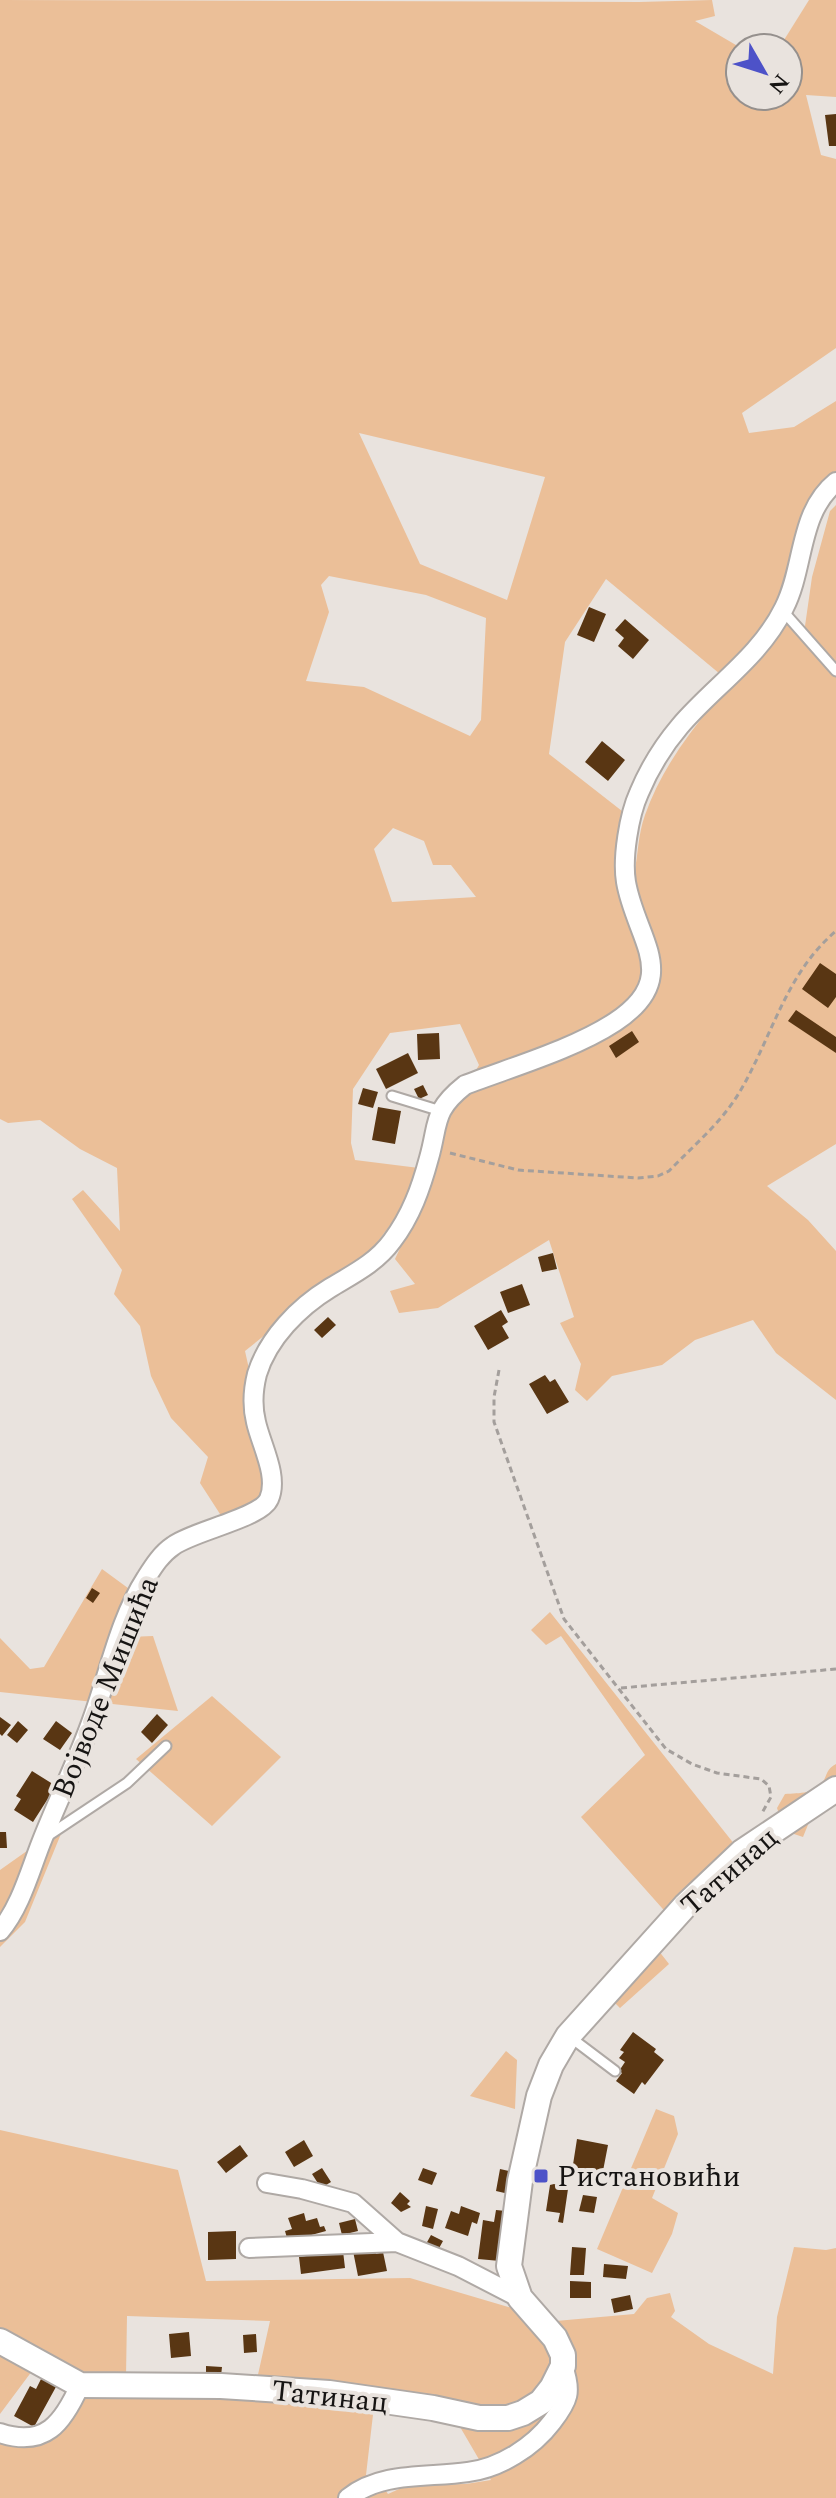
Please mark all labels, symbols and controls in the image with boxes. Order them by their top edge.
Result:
north arrow [724,32,804,112]
text: N [760,66,797,101]
street label: Војводе Мишића [40,1569,172,1805]
street label: Татинац [671,1816,789,1927]
place label: Ристановићи [557,2154,741,2200]
marker: Ристановићи [532,2167,550,2185]
street label: Татинац [270,2368,390,2426]

